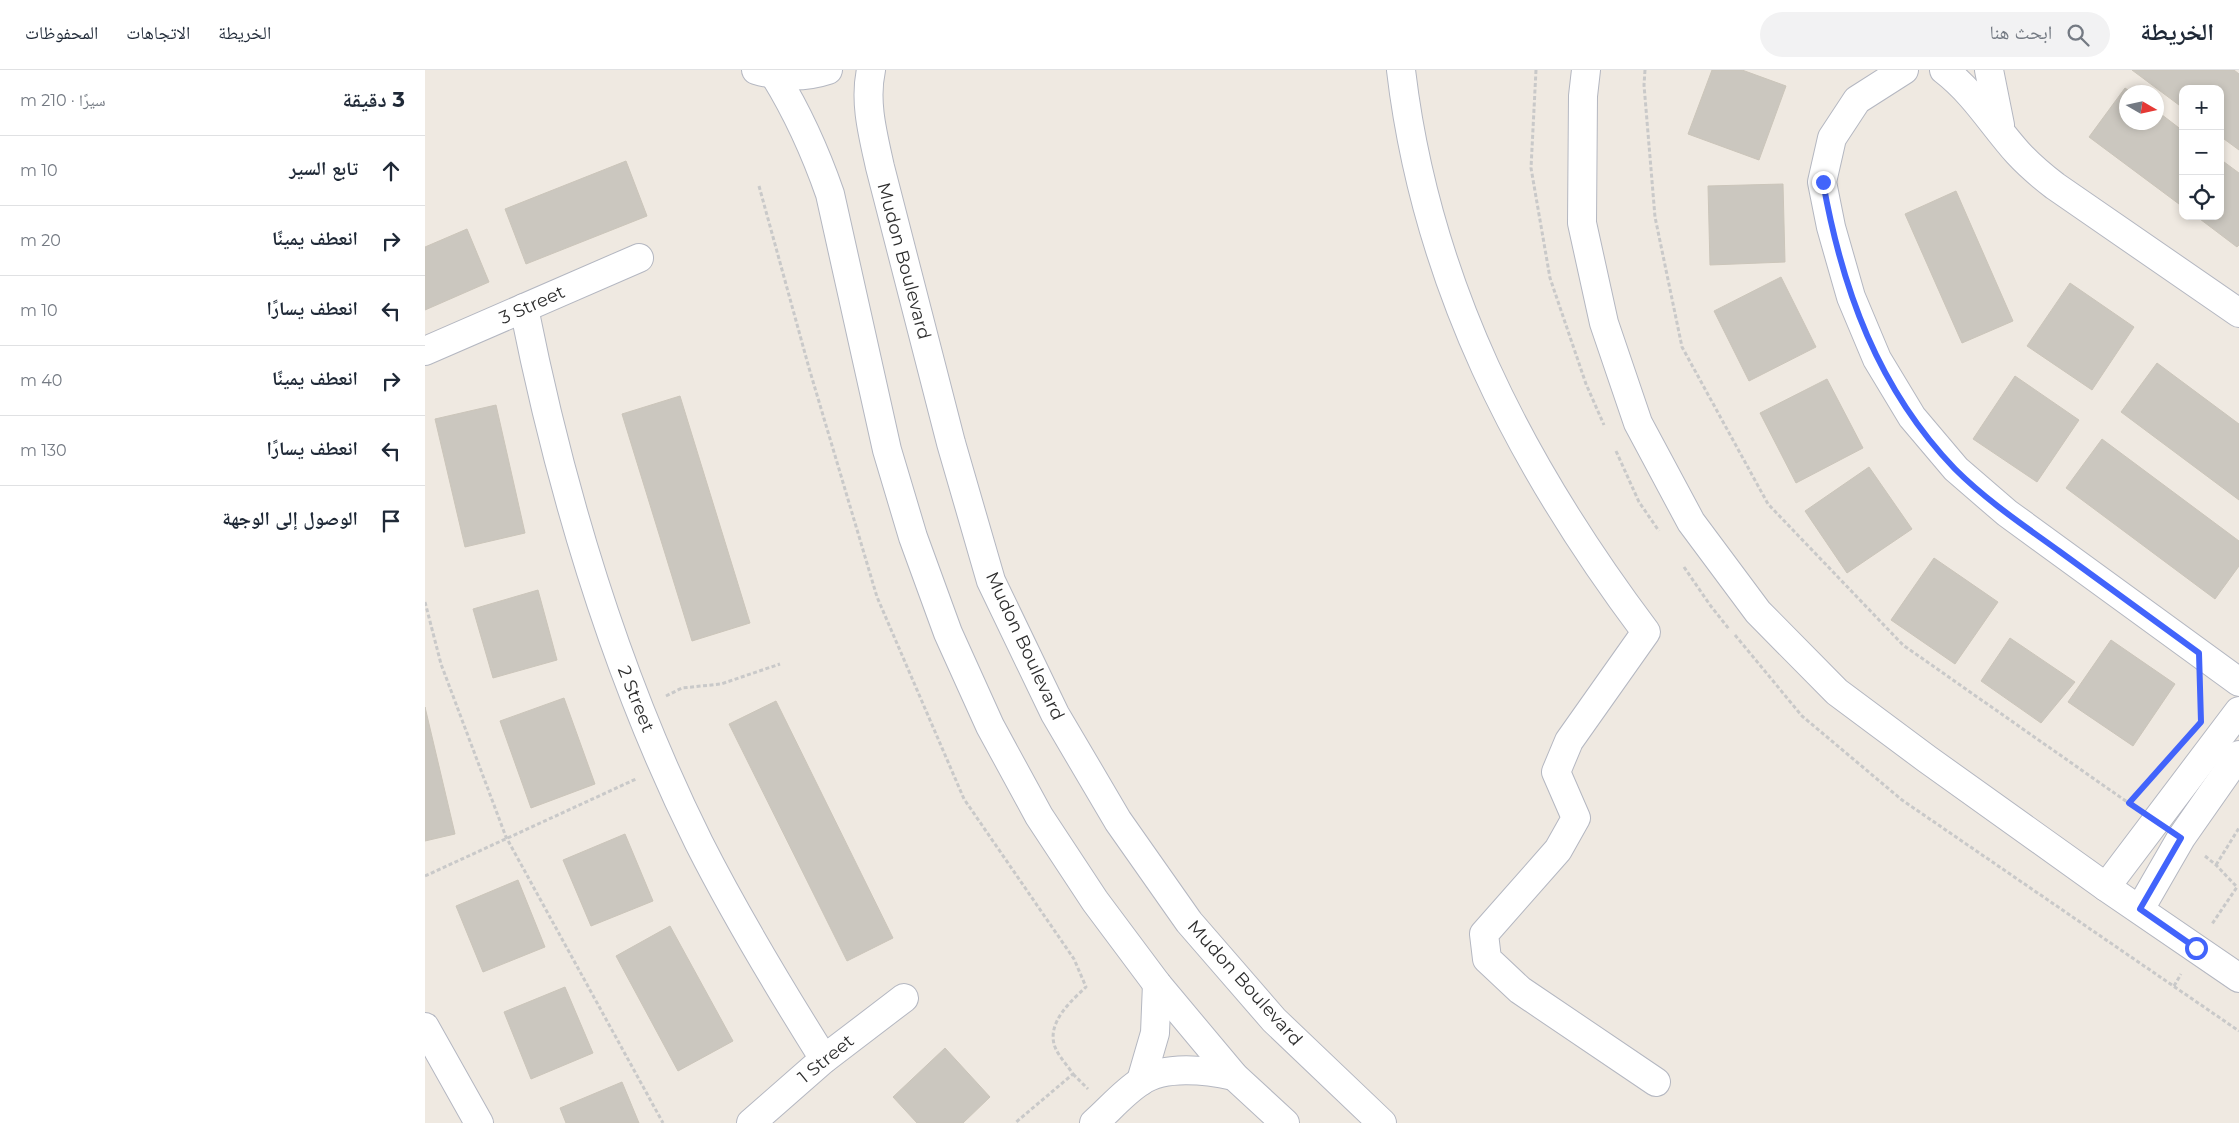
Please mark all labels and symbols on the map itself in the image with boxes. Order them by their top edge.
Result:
north arrow [2119,85,2164,130]
route end [1812,171,1835,194]
street label: Mudon Boulevard [872,180,936,342]
street label: 3 Street [496,281,568,329]
street label: Mudon Boulevard [981,568,1069,724]
street label: 2 Street [613,663,659,735]
street label: Mudon Boulevard [1183,916,1307,1050]
route start [2185,937,2208,960]
street label: 1 Street [794,1030,858,1088]

